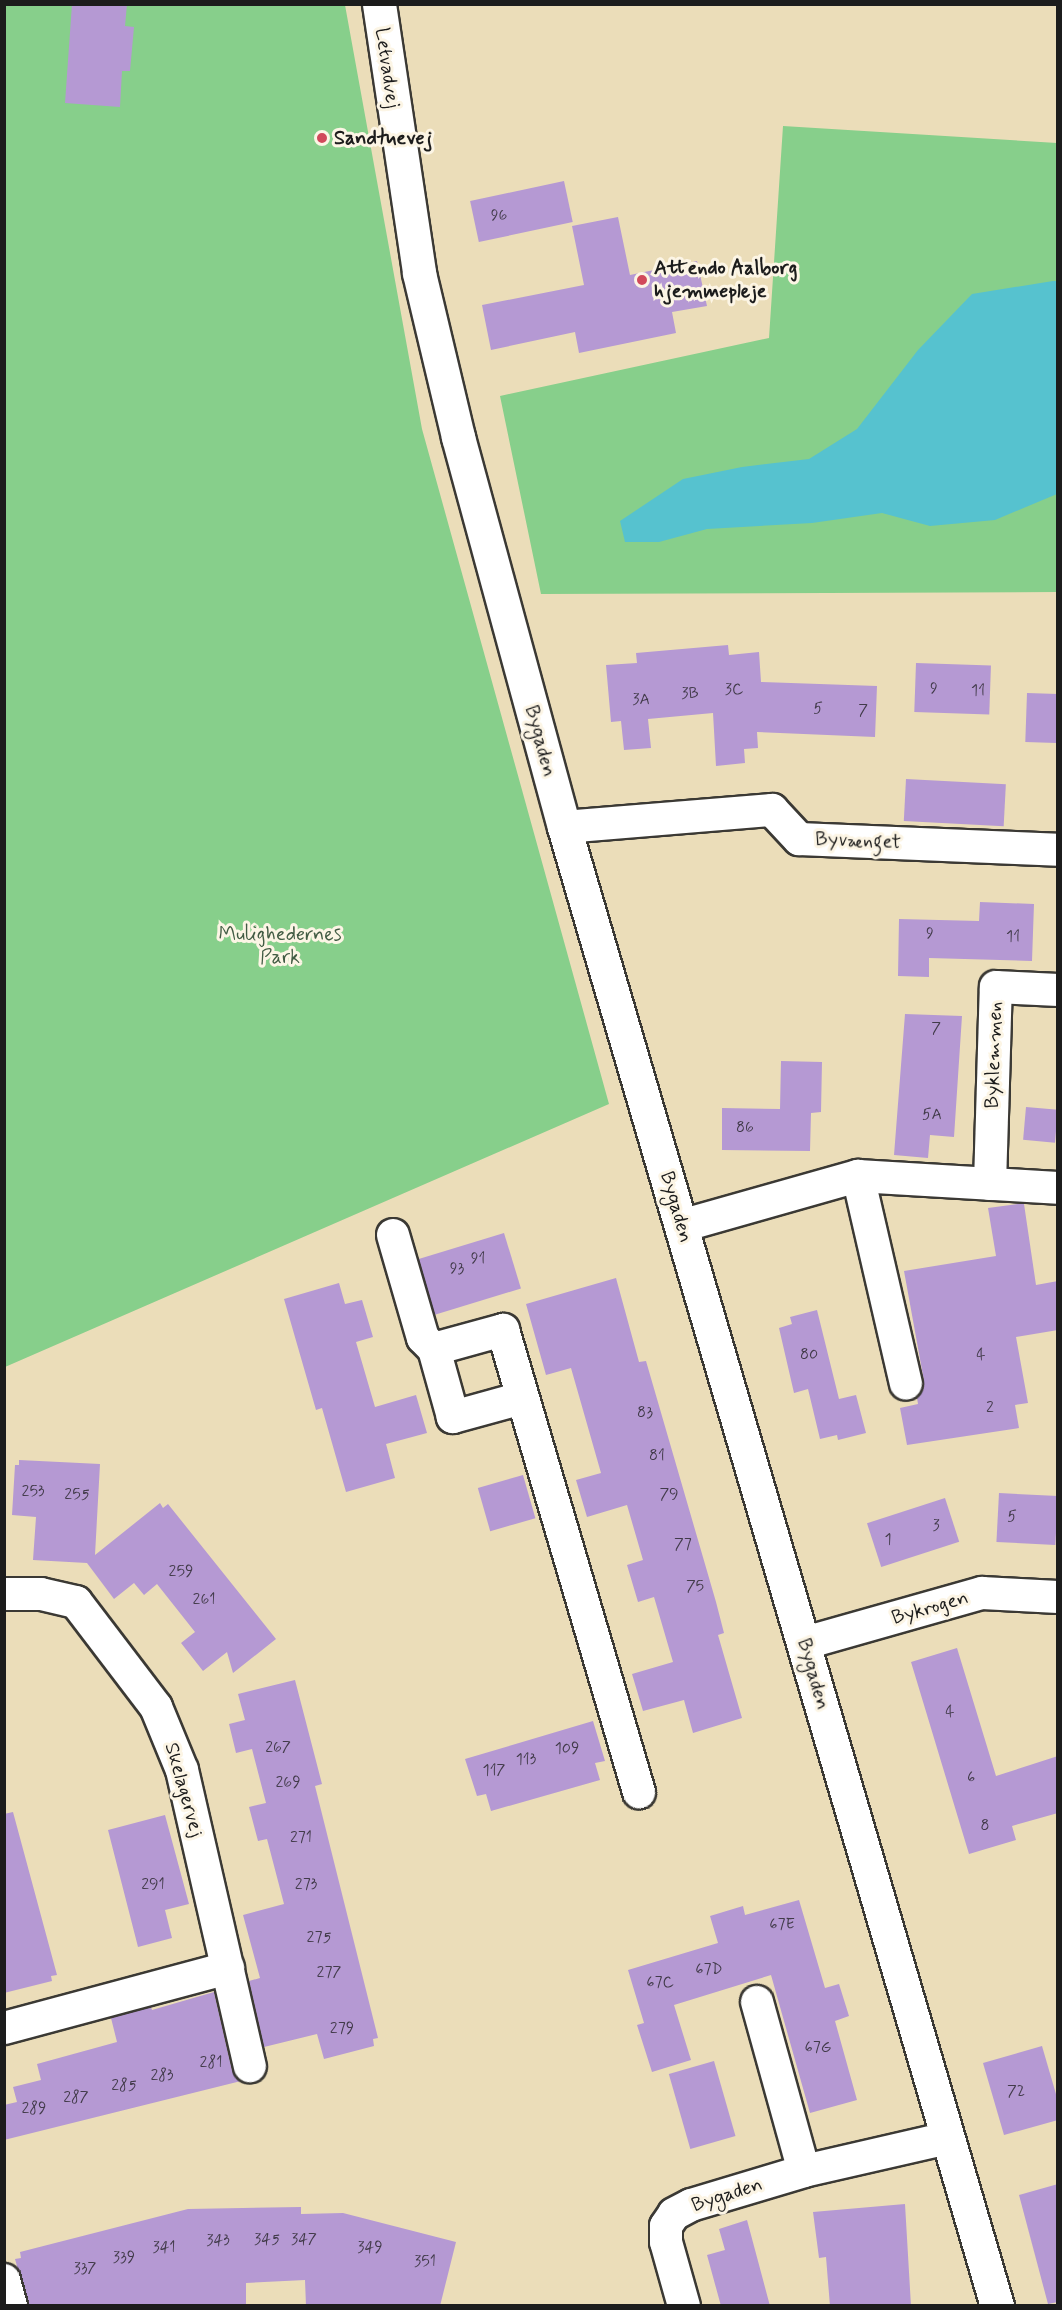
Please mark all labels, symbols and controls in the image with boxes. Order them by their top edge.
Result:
street label: Letvadvej [369,26,405,110]
place label: Sandtuevej [334,126,432,150]
marker: Sandtuevej [315,131,329,145]
house number: 96 [491,206,507,226]
place label: Attendo Aalborg hjemmepleje [654,256,796,303]
marker: Attendo Aalborg hjemmepleje [635,273,649,287]
house number: 9 [930,679,938,699]
house number: 3C [725,680,743,700]
house number: 11 [971,681,985,701]
house number: 3B [681,684,699,704]
house number: 3A [632,690,650,710]
house number: 5 [813,699,823,719]
house number: 7 [858,701,868,721]
street label: Bygaden [519,703,561,779]
street label: Byvænget [815,828,901,854]
park label: Mulighedernes Park [218,923,342,970]
house number: 9 [926,924,934,944]
house number: 11 [1006,927,1020,947]
street label: Byklemmen [980,1001,1008,1109]
house number: 7 [931,1019,941,1039]
house number: 5A [922,1105,942,1125]
house number: 86 [736,1118,754,1138]
street label: Bygaden [654,1169,698,1245]
house number: 91 [471,1249,485,1269]
house number: 93 [450,1259,464,1279]
house number: 80 [800,1345,818,1365]
house number: 4 [976,1345,986,1365]
house number: 2 [986,1398,994,1418]
house number: 83 [637,1403,653,1423]
house number: 81 [649,1446,665,1466]
house number: 253 [22,1482,44,1502]
house number: 255 [64,1485,90,1505]
house number: 79 [659,1485,679,1505]
house number: 5 [1007,1507,1017,1527]
house number: 3 [932,1516,940,1536]
house number: 1 [884,1530,892,1550]
house number: 77 [674,1535,692,1555]
house number: 259 [169,1562,193,1582]
house number: 75 [686,1577,704,1597]
street label: Bykrogen [889,1586,971,1630]
house number: 261 [193,1590,215,1610]
street label: Bygaden [791,1636,835,1712]
house number: 4 [945,1702,955,1722]
house number: 267 [265,1738,291,1758]
house number: 109 [555,1739,579,1759]
street label: Skelagervej [159,1740,209,1840]
house number: 113 [516,1750,536,1770]
house number: 117 [483,1761,505,1781]
house number: 6 [967,1768,975,1788]
house number: 269 [275,1773,301,1793]
house number: 8 [980,1816,990,1836]
house number: 271 [290,1828,312,1848]
house number: 291 [141,1875,165,1895]
house number: 273 [295,1875,317,1895]
house number: 67E [769,1915,795,1935]
house number: 275 [307,1928,331,1948]
house number: 67D [695,1960,723,1980]
house number: 277 [317,1963,341,1983]
house number: 67C [646,1973,674,1993]
house number: 279 [330,2019,354,2039]
house number: 67G [805,2038,831,2058]
house number: 281 [200,2053,222,2073]
house number: 283 [150,2066,174,2086]
house number: 285 [111,2076,137,2096]
house number: 72 [1007,2082,1025,2102]
house number: 287 [63,2088,89,2108]
house number: 289 [21,2099,47,2119]
street label: Bygaden [689,2172,765,2218]
house number: 345 [254,2230,280,2250]
house number: 347 [291,2230,317,2250]
house number: 343 [206,2231,230,2251]
house number: 341 [152,2238,176,2258]
house number: 349 [357,2238,383,2258]
house number: 339 [113,2248,135,2268]
house number: 351 [414,2252,436,2272]
house number: 337 [74,2259,96,2279]

